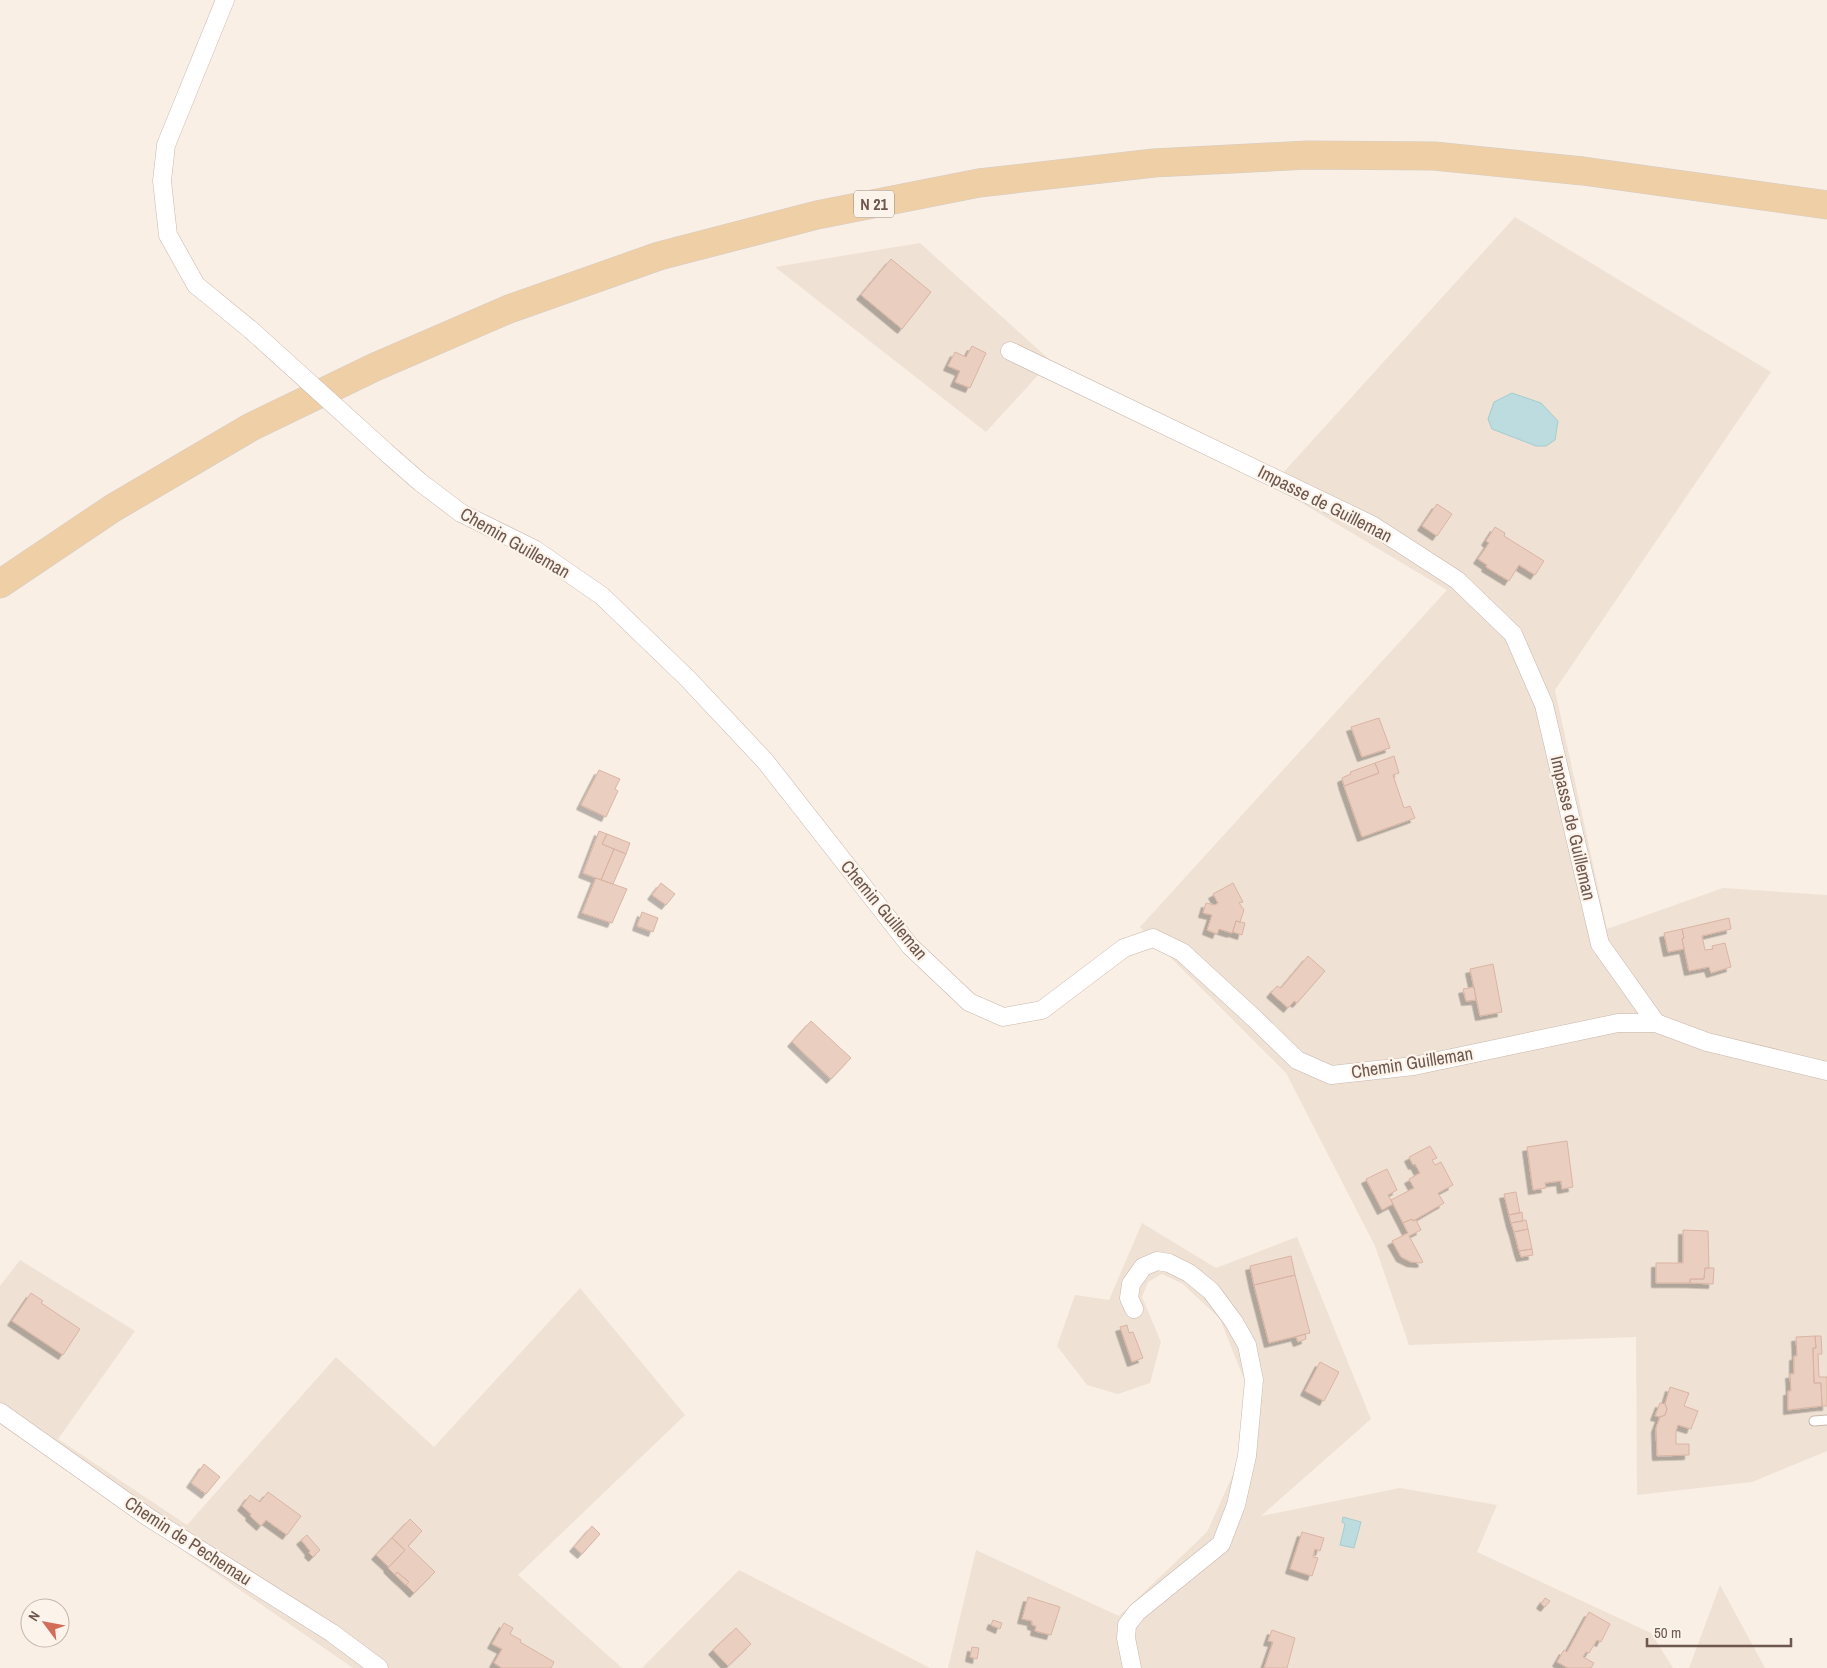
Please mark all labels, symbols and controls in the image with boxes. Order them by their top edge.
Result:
road number: N 21 [854,190,894,218]
street label: Impasse de Guilleman [1254,459,1397,548]
street label: Chemin Guilleman [456,501,575,584]
street label: Impasse de Guilleman [1545,753,1602,903]
street label: Chemin Guilleman [835,855,934,965]
street label: Chemin Guilleman [1349,1041,1475,1084]
street label: Chemin de Pechemau [120,1490,257,1591]
north arrow [20,1598,70,1648]
text: N [24,1608,44,1624]
scale bar [1647,1616,1791,1648]
text: 50 m [1654,1622,1681,1643]

